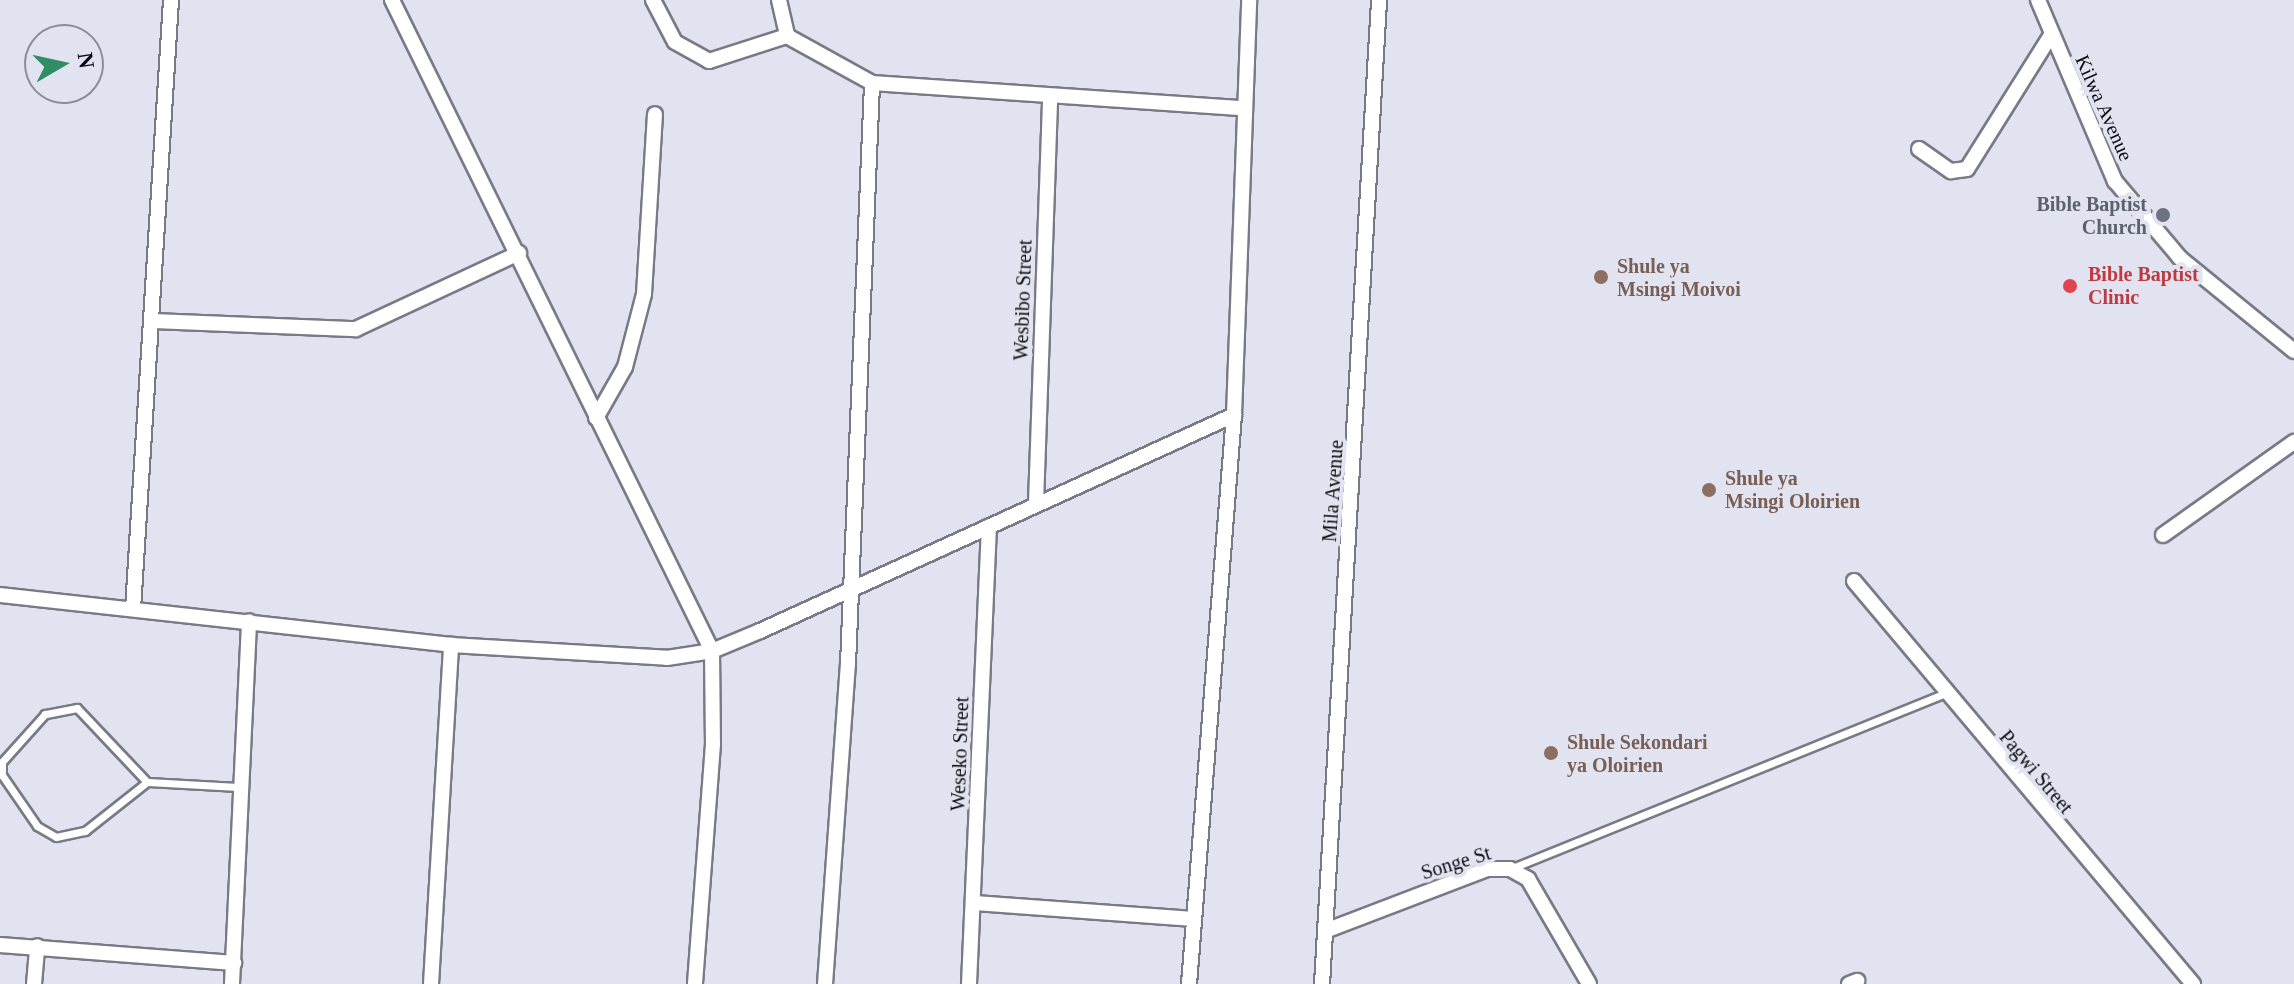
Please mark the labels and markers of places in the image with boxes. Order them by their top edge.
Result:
place label: Bible Baptist Church [2036,192,2147,239]
marker: Bible Baptist Church [2154,206,2172,224]
place label: Shule ya Msingi Moivoi [1617,254,1741,301]
place label: Bible Baptist Clinic [2088,262,2199,309]
marker: Shule ya Msingi Moivoi [1592,268,1610,286]
marker: Bible Baptist Clinic [2059,275,2081,297]
place label: Shule ya Msingi Oloirien [1725,466,1860,513]
marker: Shule ya Msingi Oloirien [1700,481,1718,499]
place label: Shule Sekondari ya Oloirien [1567,730,1708,777]
marker: Shule Sekondari ya Oloirien [1542,744,1560,762]

